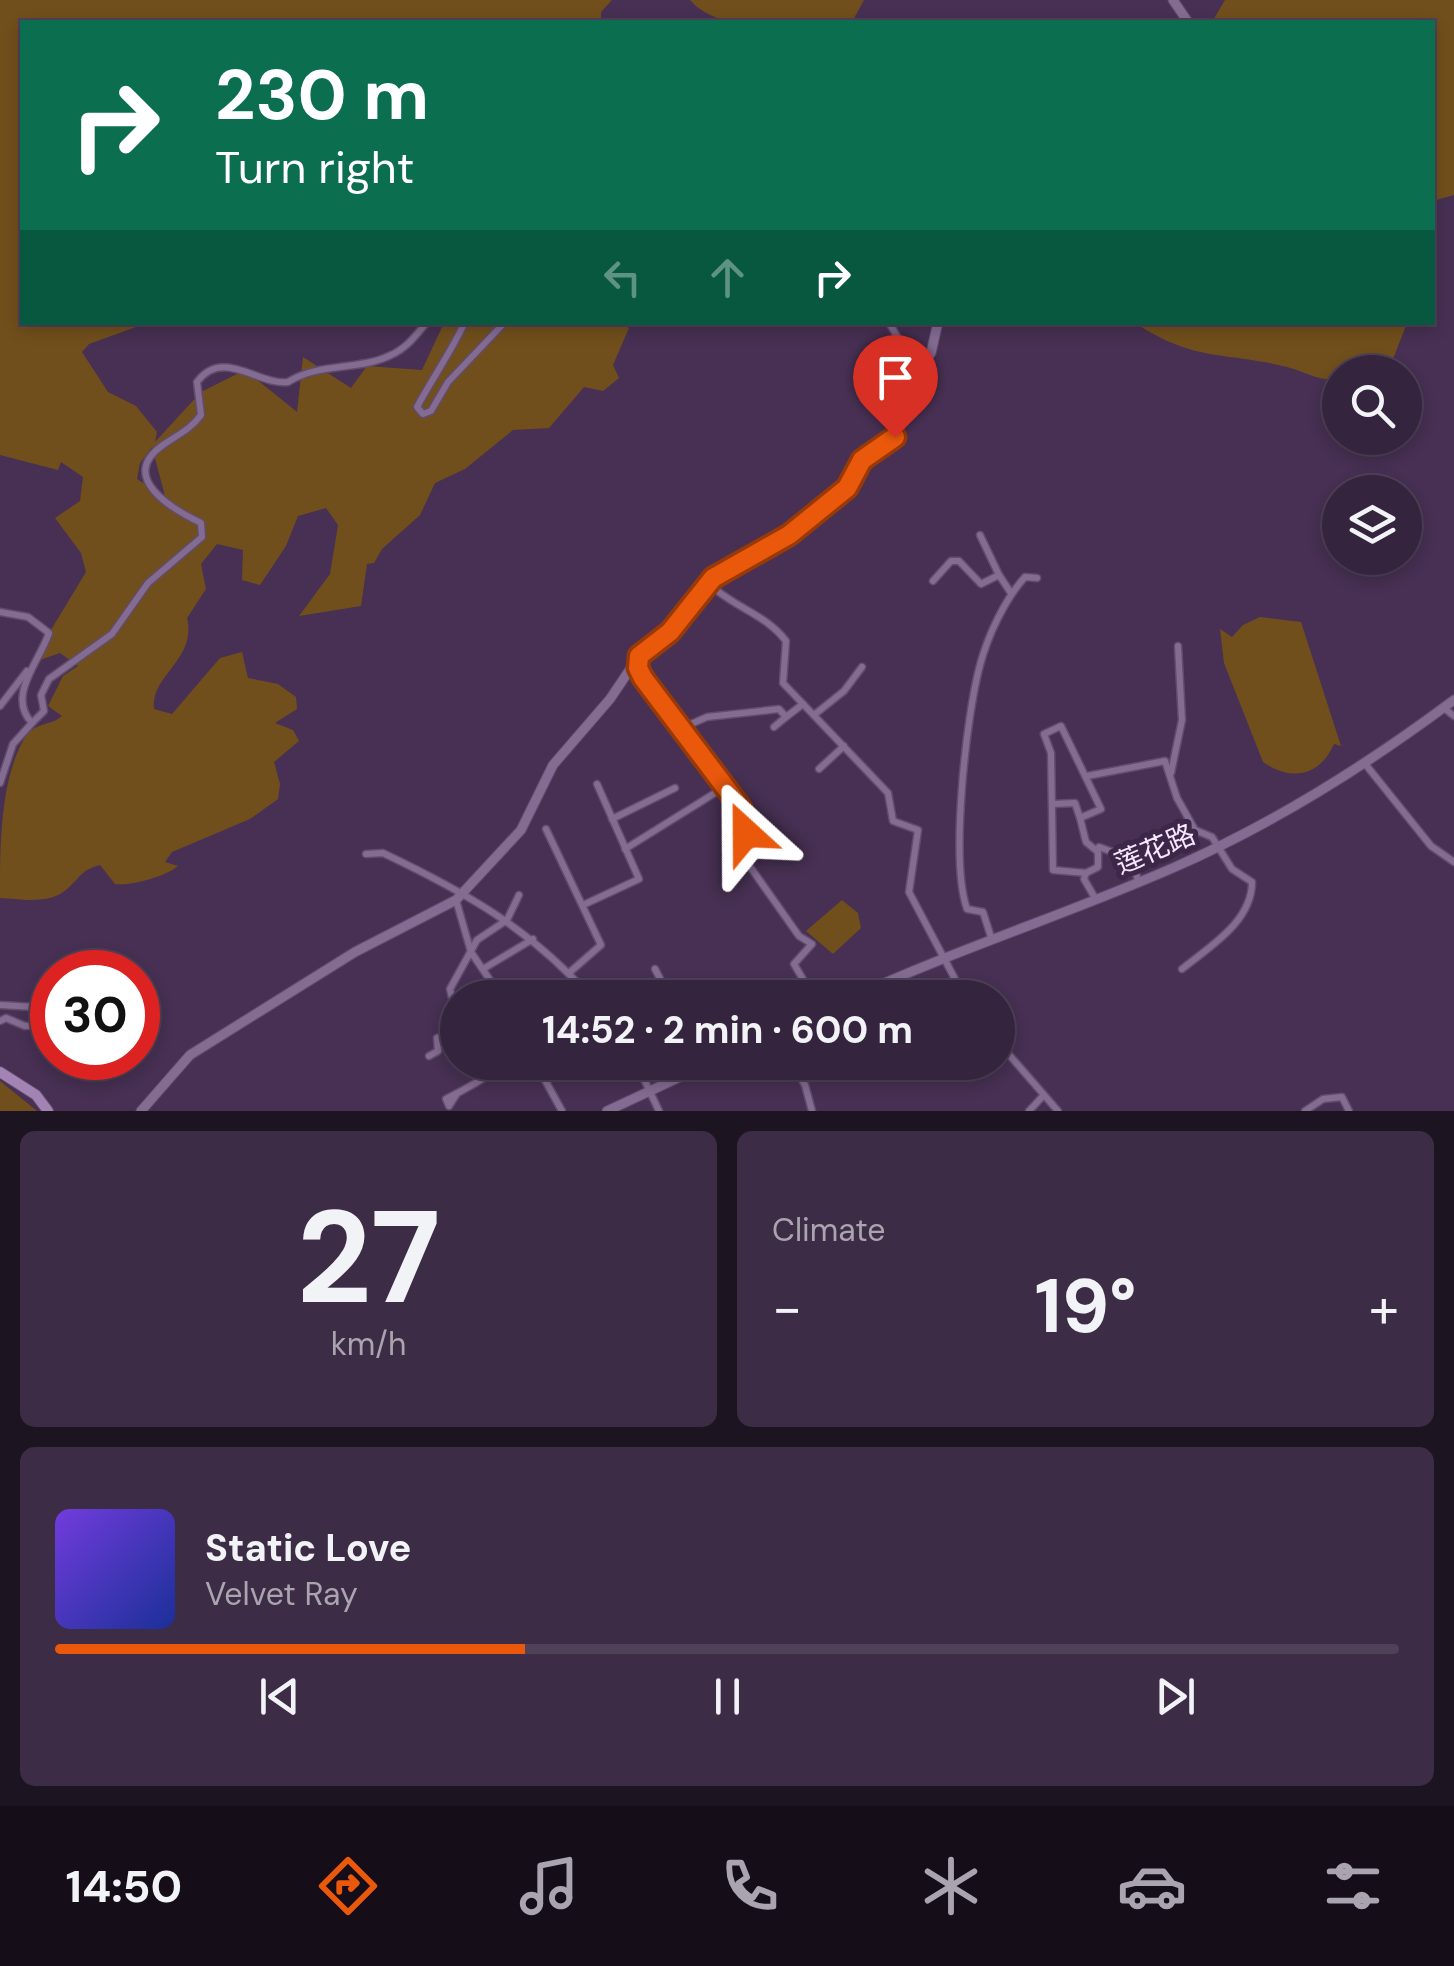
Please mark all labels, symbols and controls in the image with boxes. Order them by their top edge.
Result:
text: 230 m [215,50,429,141]
icon: right [50,60,180,190]
text: Turn right [215,138,414,197]
icon: left [595,250,650,305]
icon: ahead [700,250,755,305]
icon: right [805,250,860,305]
pin [853,335,938,438]
icon: arrive [868,350,923,405]
map controls [1322,355,1422,575]
button: search [1322,355,1422,455]
button: layers [1322,475,1422,575]
position arrow [694,781,798,885]
street label: 莲花路 [1109,816,1201,882]
speed limit sign: 30 [30,950,160,1080]
text: 14:52 · 2 min · 600 m [542,1005,913,1055]
text: 27 [297,1173,440,1342]
text: Climate [772,1209,886,1251]
text: 19° [1034,1258,1137,1355]
text: − [772,1272,802,1344]
text: + [1369,1272,1399,1344]
text: km/h [331,1323,406,1365]
text: Static Love [205,1523,411,1573]
text: Velvet Ray [205,1573,358,1615]
icon: previous [252,1669,307,1724]
icon: pause [700,1669,755,1724]
icon: next [1148,1669,1203,1724]
icon: directions [313,1851,383,1921]
icon: music [514,1851,584,1921]
icon: phone [715,1851,785,1921]
icon: climate [916,1851,986,1921]
icon: car [1117,1851,1187,1921]
icon: filters [1318,1851,1388,1921]
text: 14:50 [66,1857,182,1916]

